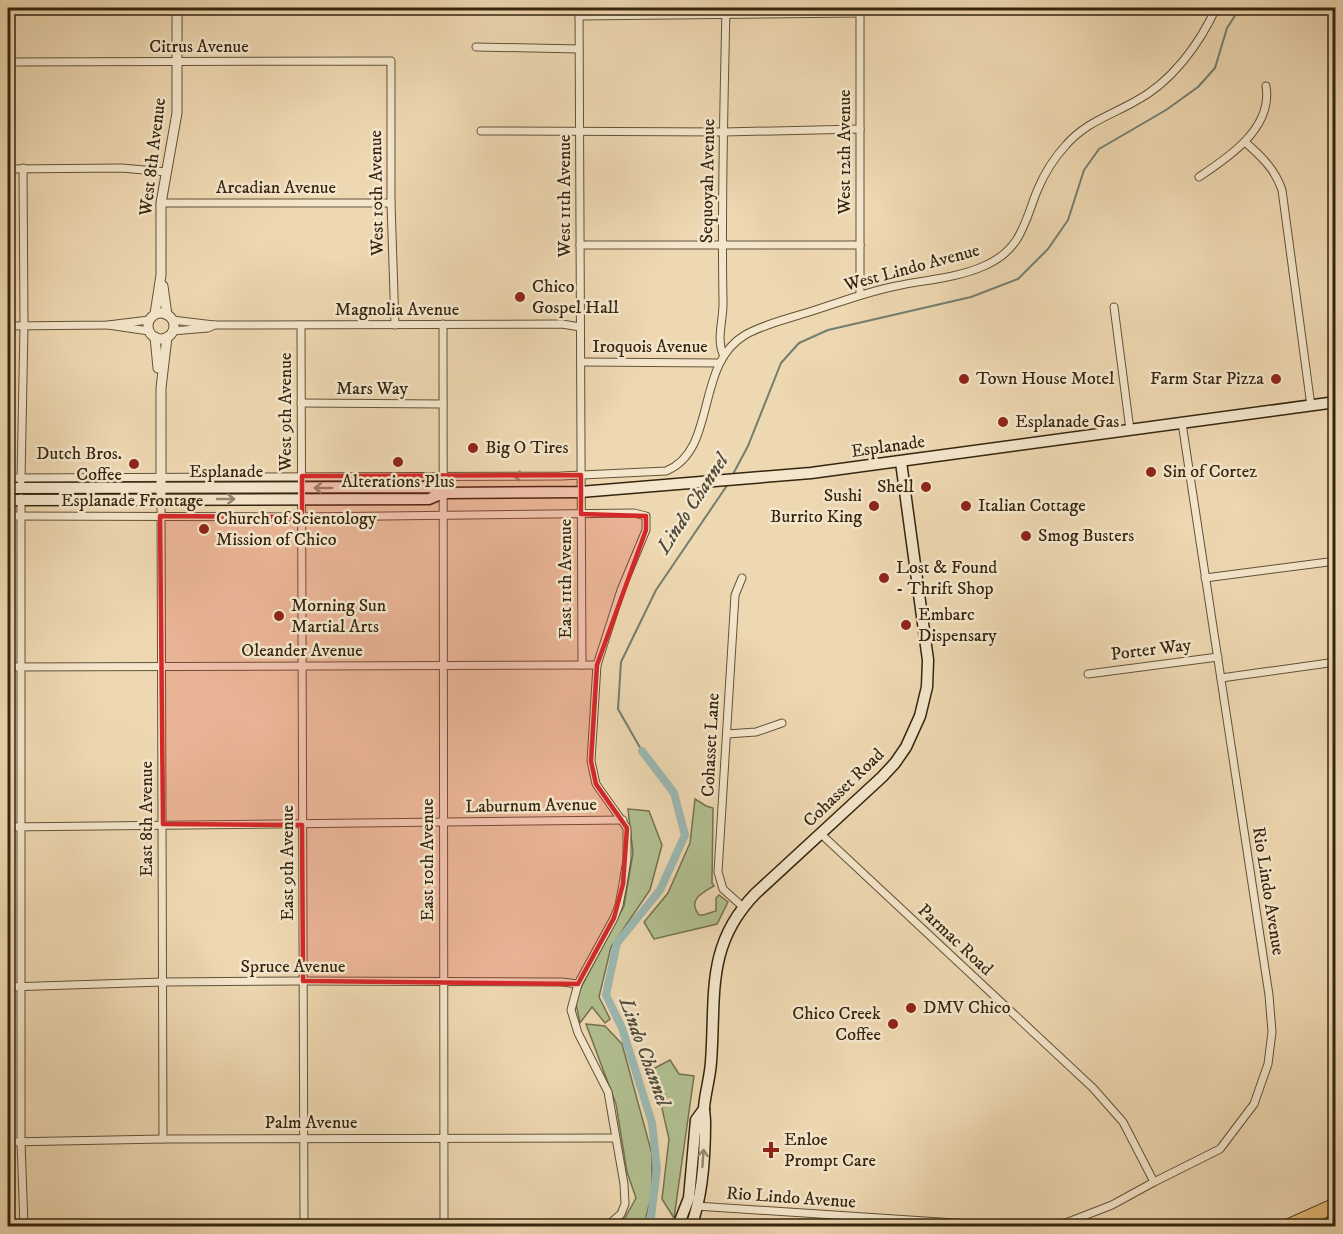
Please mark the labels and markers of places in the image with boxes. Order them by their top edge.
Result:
place label: Chico Gospel Hall [532,276,619,319]
marker: Chico Gospel Hall [513,290,527,304]
place label: Town House Motel [976,368,1115,390]
place label: Farm Star Pizza [1150,368,1264,390]
marker: Town House Motel [957,372,971,386]
marker: Farm Star Pizza [1269,372,1283,386]
place label: Esplanade Gas [1015,411,1119,433]
marker: Esplanade Gas [996,415,1010,429]
place label: Big O Tires [485,437,569,459]
marker: Big O Tires [466,441,480,455]
place label: Dutch Bros. Coffee [36,443,122,486]
marker: Alterations Plus [391,455,405,469]
marker: Dutch Bros. Coffee [127,457,141,471]
place label: Sin of Cortez [1163,461,1257,483]
marker: Sin of Cortez [1144,465,1158,479]
place label: Alterations Plus [341,471,455,493]
place label: Shell [877,476,915,498]
marker: Shell [919,480,933,494]
place label: Sushi Burrito King [770,485,862,528]
place label: Italian Cottage [978,495,1086,517]
marker: Sushi Burrito King [867,499,881,513]
marker: Italian Cottage [959,499,973,513]
place label: Church of Scientology Mission of Chico [216,508,377,551]
marker: Church of Scientology Mission of Chico [197,522,211,536]
place label: Smog Busters [1038,525,1134,547]
marker: Smog Busters [1019,529,1033,543]
place label: Lost & Found - Thrift Shop [896,557,997,600]
marker: Lost & Found - Thrift Shop [877,571,891,585]
place label: Morning Sun Martial Arts [291,595,387,638]
place label: Embarc Dispensary [918,604,997,647]
marker: Morning Sun Martial Arts [272,609,286,623]
marker: Embarc Dispensary [899,618,913,632]
place label: DMV Chico [923,997,1011,1019]
marker: DMV Chico [904,1001,918,1015]
place label: Chico Creek Coffee [792,1003,881,1046]
marker: Chico Creek Coffee [886,1017,900,1031]
place label: Enloe Prompt Care [784,1129,876,1172]
marker: Enloe Prompt Care [762,1141,780,1159]

